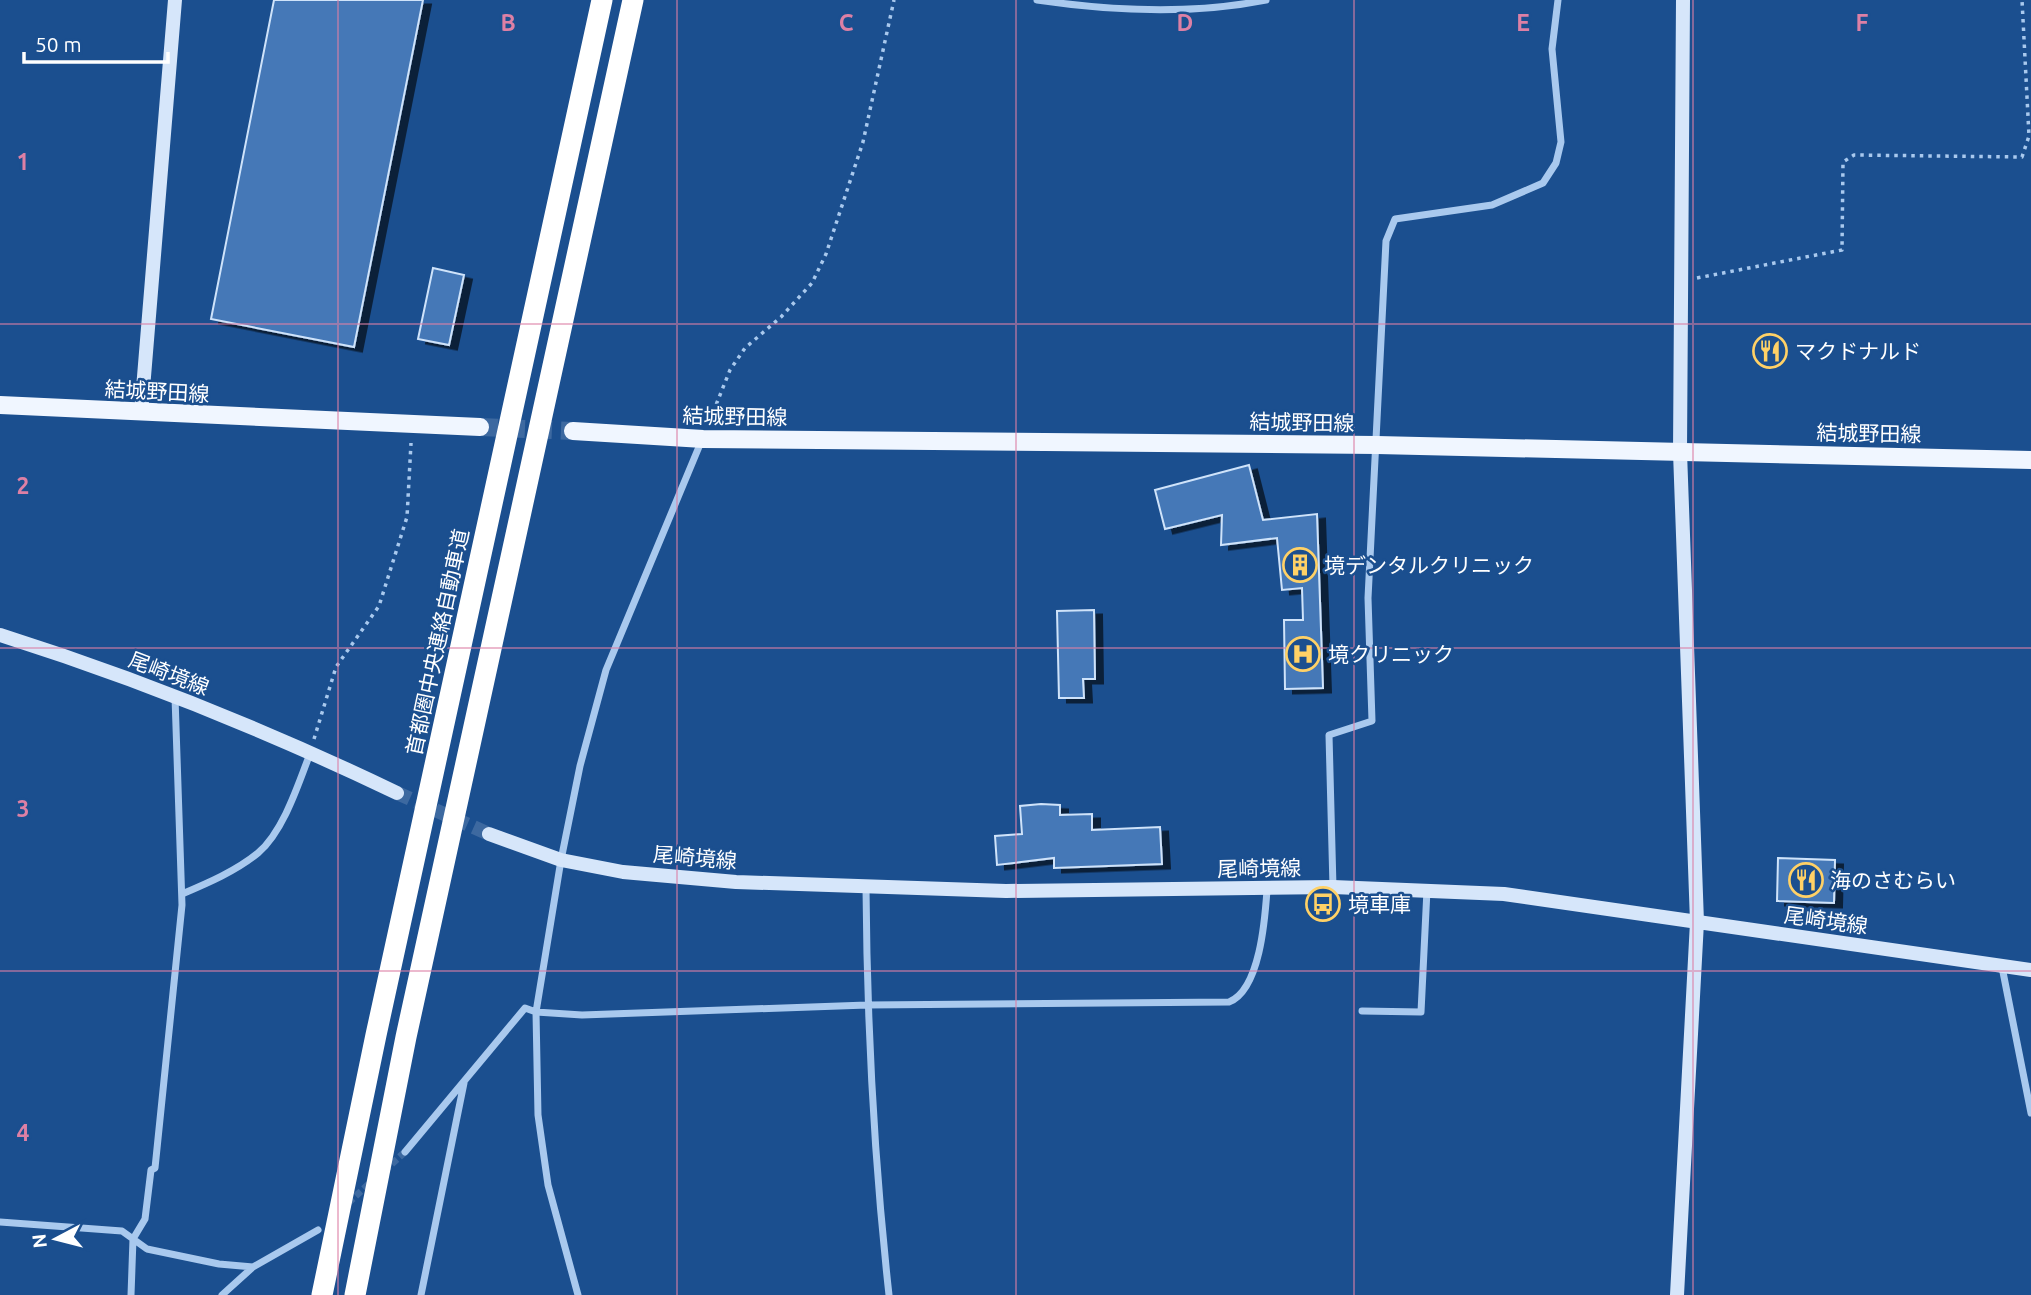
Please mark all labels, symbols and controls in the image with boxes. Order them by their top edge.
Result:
text: B [500,10,516,35]
text: C [839,10,854,35]
text: D [1177,10,1193,35]
text: E [1516,10,1530,35]
text: F [1856,10,1869,35]
scale bar [24,21,168,65]
text: 50 m [35,32,82,56]
text: 1 [17,149,29,174]
restaurant icon: マクドナルド [1751,332,1789,370]
place label: マクドナルド [1795,339,1921,363]
street label: 結城野田線 [104,376,210,406]
street label: 結城野田線 [682,403,788,429]
street label: 結城野田線 [1249,409,1355,435]
street label: 結城野田線 [1816,420,1922,446]
text: 2 [17,473,29,498]
street label: 首都圏中央連絡自動車道 [401,527,473,757]
building icon: 境デンタルクリニック [1281,546,1319,584]
place label: 境デンタルクリニック [1324,553,1534,577]
hospital icon: 境クリニック [1284,635,1322,673]
place label: 境クリニック [1328,642,1454,666]
street label: 尾崎境線 [125,647,213,699]
text: 3 [17,796,29,821]
street label: 尾崎境線 [652,841,738,873]
street label: 尾崎境線 [1217,855,1301,881]
restaurant icon: 海のさむらい [1787,861,1825,899]
place label: 海のさむらい [1830,868,1956,892]
bus stop icon: 境車庫 [1304,885,1342,923]
place label: 境車庫 [1348,892,1411,916]
street label: 尾崎境線 [1783,902,1869,938]
text: 4 [17,1120,30,1145]
north arrow [21,1204,91,1274]
text: N [27,1233,51,1249]

